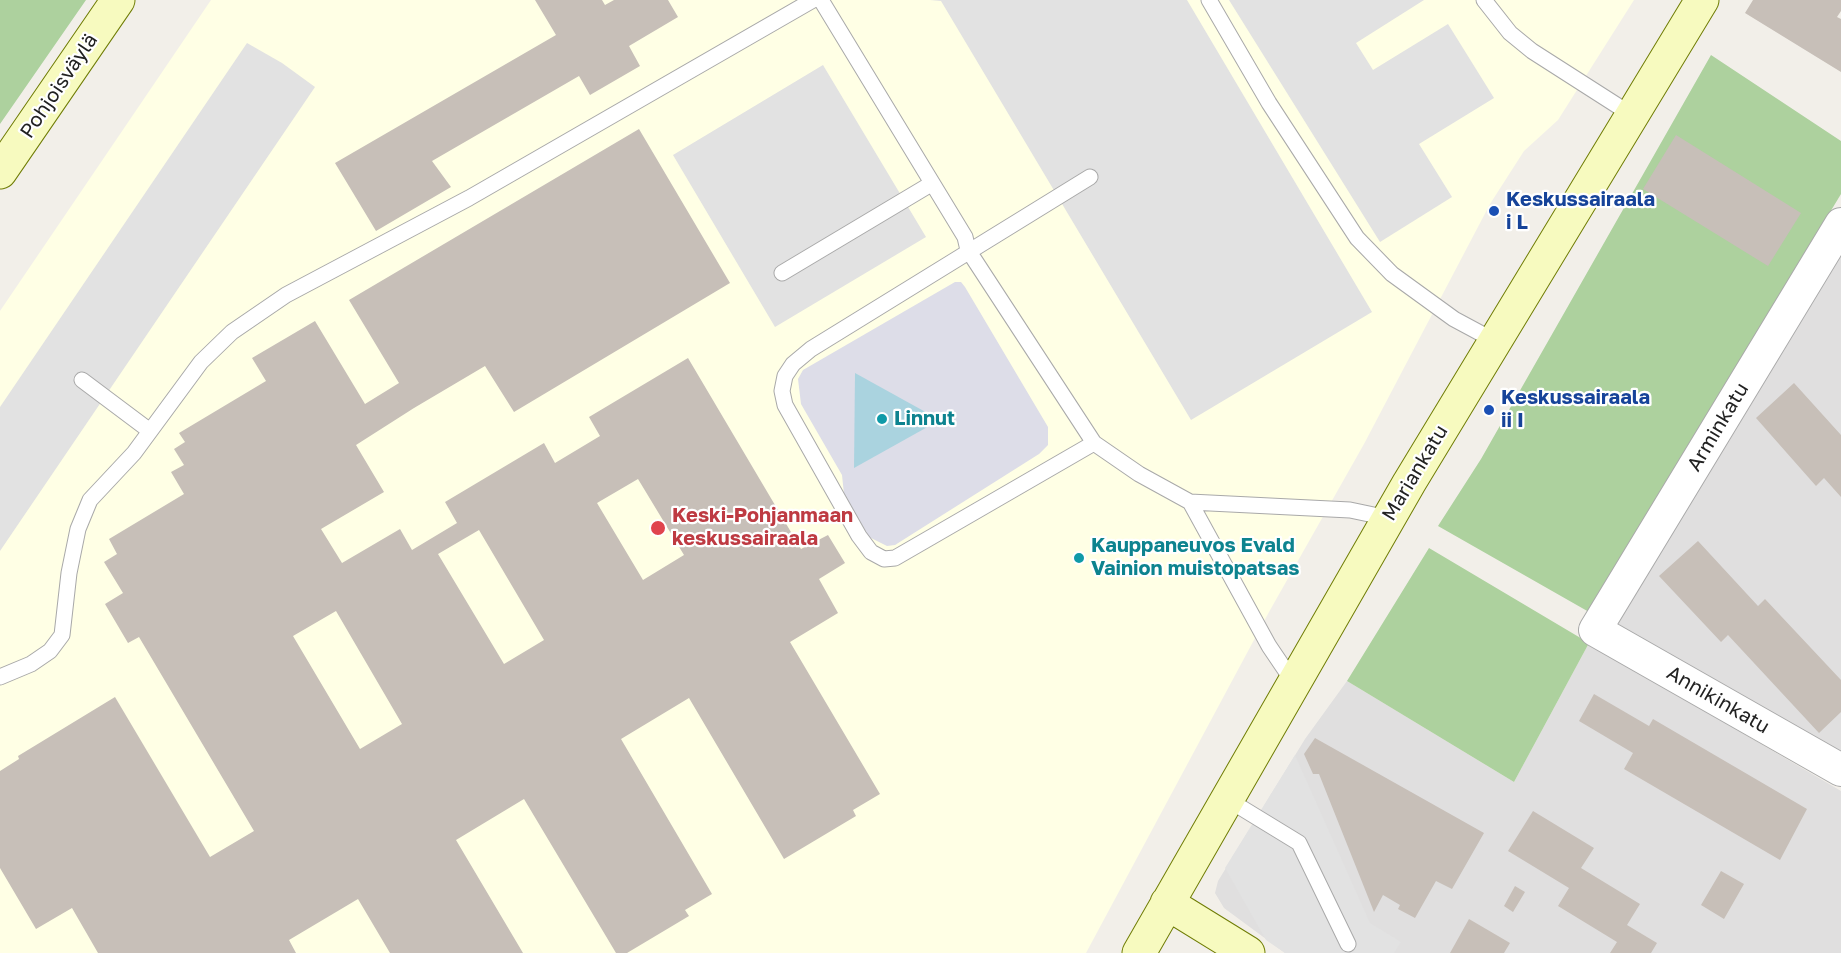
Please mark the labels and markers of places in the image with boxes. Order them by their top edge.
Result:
place label: Keskussairaala i L [1506,188,1655,235]
marker: Keskussairaala i L [1487,204,1501,218]
place label: Keskussairaala ii I [1501,386,1650,433]
marker: Keskussairaala ii I [1482,403,1496,417]
place label: Linnut [894,407,955,431]
marker: Linnut [875,412,889,426]
place label: Keski-Pohjanmaan keskussairaala [672,504,853,551]
marker: Keski-Pohjanmaan keskussairaala [649,519,667,537]
place label: Kauppaneuvos Evald Vainion muistopatsas [1091,534,1300,581]
marker: Kauppaneuvos Evald Vainion muistopatsas [1072,551,1086,565]

